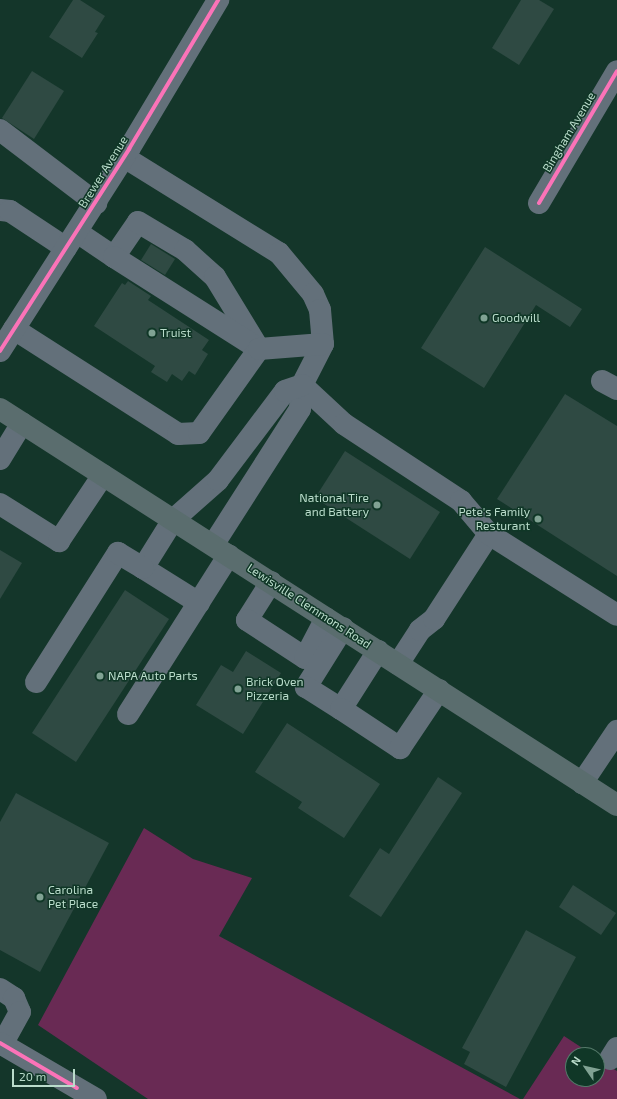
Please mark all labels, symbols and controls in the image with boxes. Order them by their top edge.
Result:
street label: Bingham Avenue [539,89,599,175]
street label: Brewer Avenue [75,133,131,211]
place label: Goodwill [492,311,540,325]
marker: Goodwill [479,313,489,323]
place label: Truist [160,326,191,340]
marker: Truist [147,328,157,338]
place label: National Tire and Battery [299,491,369,519]
marker: National Tire and Battery [372,500,382,510]
place label: Pete's Family Resturant [458,505,530,533]
marker: Pete's Family Resturant [533,514,543,524]
street label: Lewisville Clemmons Road [244,560,374,652]
place label: NAPA Auto Parts [108,669,198,683]
marker: NAPA Auto Parts [95,671,105,681]
place label: Brick Oven Pizzeria [246,675,304,703]
marker: Brick Oven Pizzeria [233,684,243,694]
place label: Carolina Pet Place [48,883,98,911]
marker: Carolina Pet Place [35,892,45,902]
north arrow [565,1047,605,1087]
text: N [568,1054,583,1068]
scale bar [14,1061,77,1087]
text: 20 m [19,1069,46,1083]

